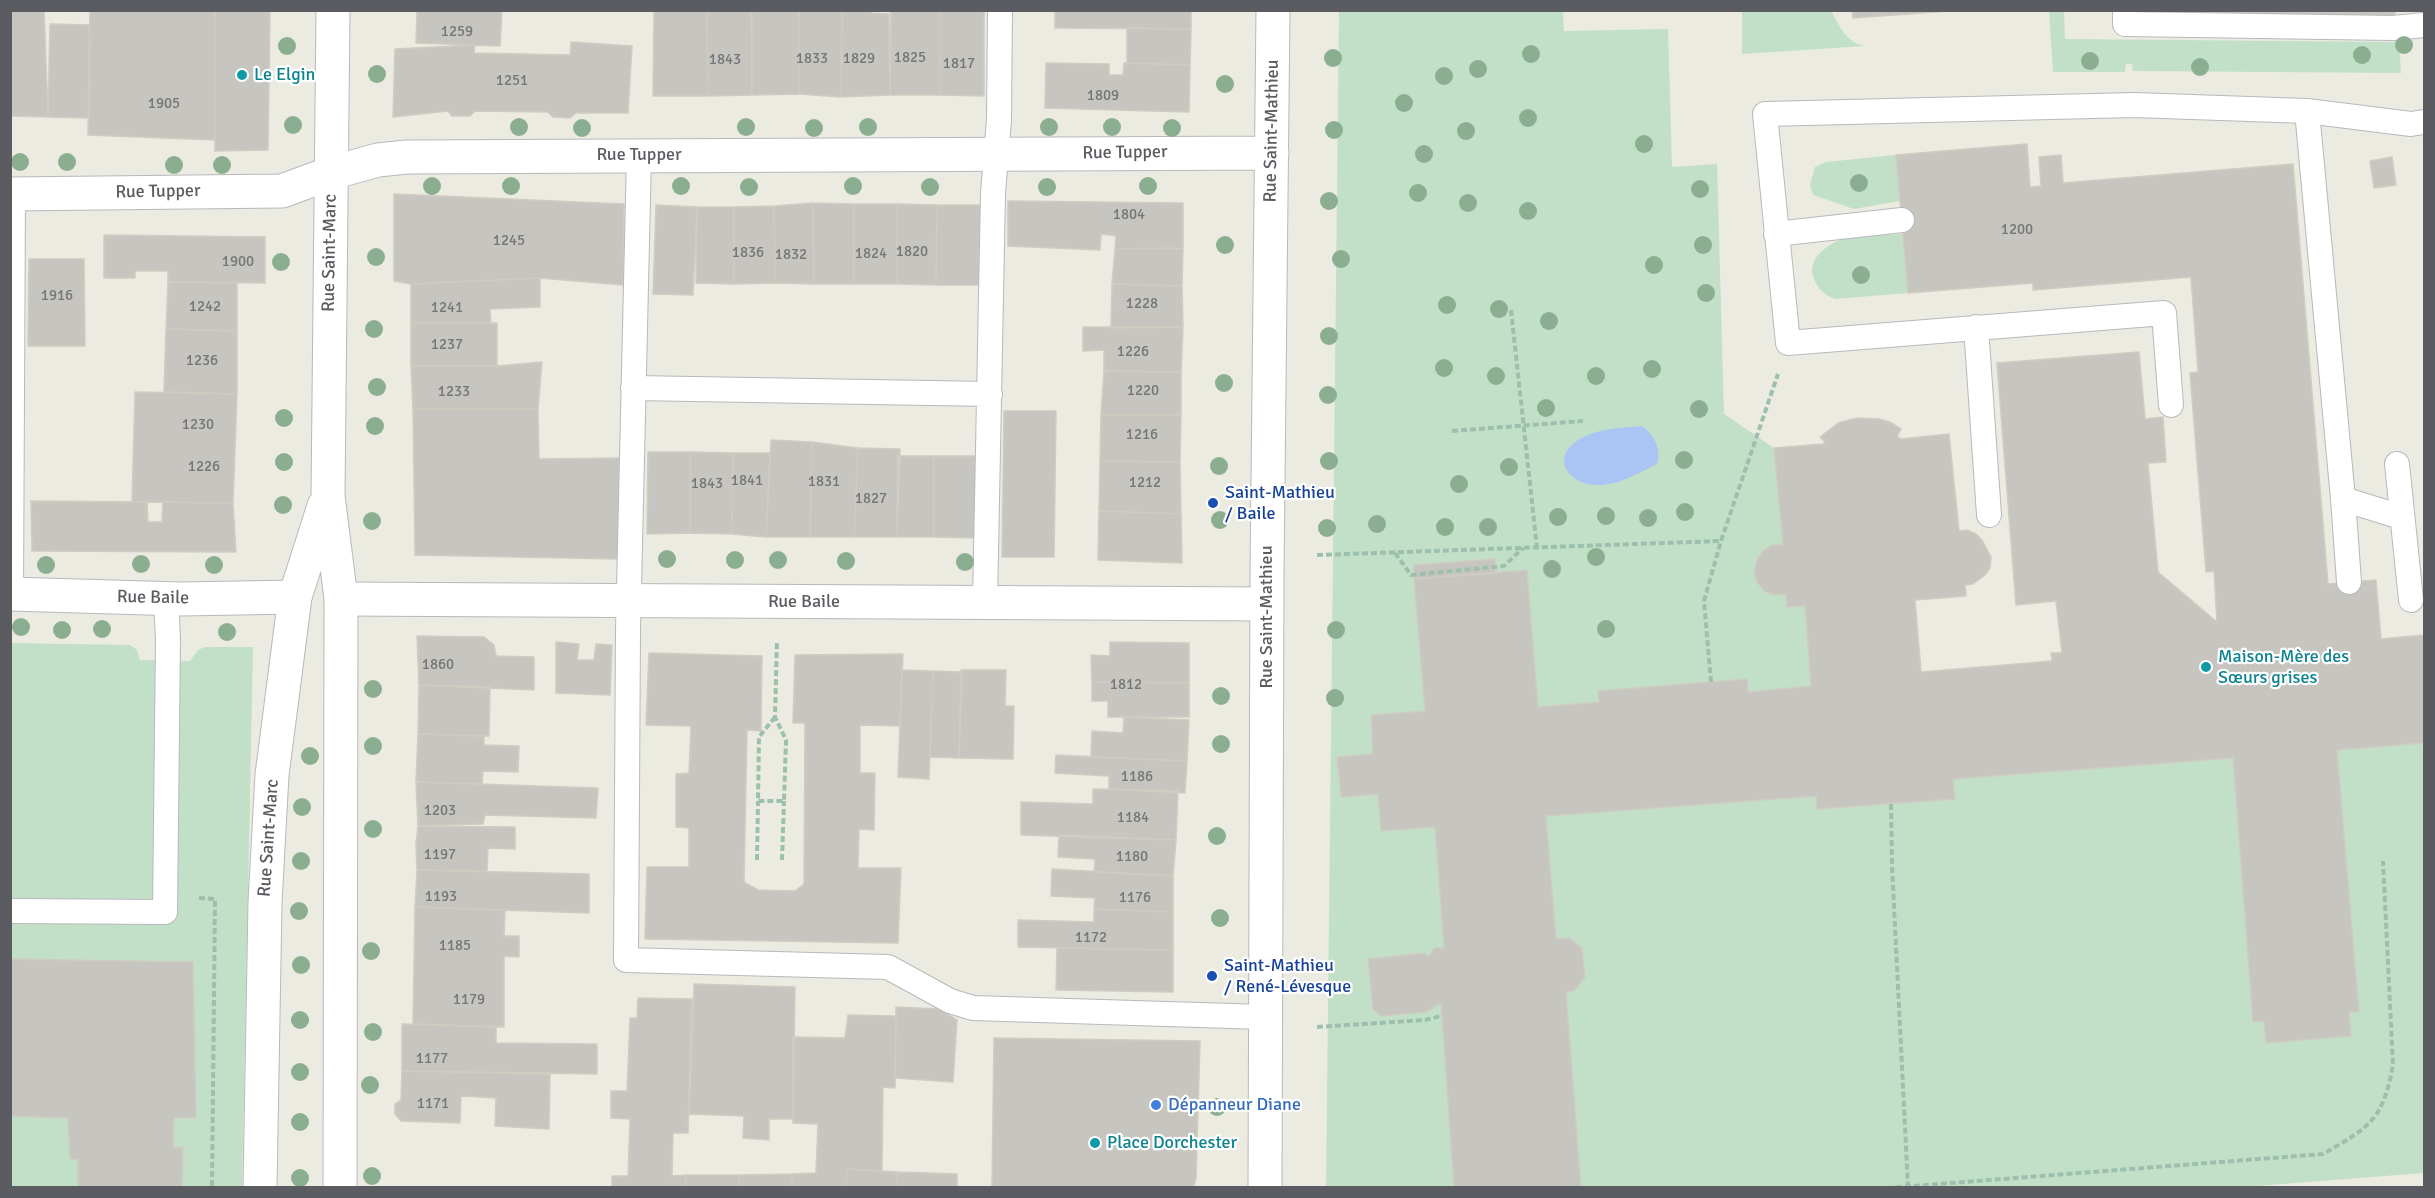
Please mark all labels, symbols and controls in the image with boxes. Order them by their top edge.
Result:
house number: 1259 [441,23,473,41]
house number: 1825 [894,49,926,67]
house number: 1833 [796,50,828,68]
house number: 1829 [843,50,875,68]
house number: 1843 [709,51,741,69]
house number: 1817 [943,55,975,73]
street label: Rue Saint-Mathieu [1260,59,1284,203]
place label: Le Elgin [254,64,315,86]
marker: Le Elgin [235,68,249,82]
house number: 1251 [496,72,528,90]
house number: 1809 [1087,87,1119,105]
house number: 1905 [148,95,180,113]
street label: Rue Tupper [1082,141,1168,165]
street label: Rue Tupper [596,144,682,166]
street label: Rue Tupper [115,180,201,204]
street label: Rue Saint-Marc [318,194,342,312]
house number: 1804 [1113,206,1145,224]
house number: 1200 [2001,221,2033,239]
house number: 1245 [493,232,525,250]
house number: 1820 [896,243,928,261]
house number: 1836 [732,244,764,262]
house number: 1824 [855,245,887,263]
house number: 1832 [775,246,807,264]
house number: 1900 [222,253,254,271]
house number: 1916 [41,287,73,305]
house number: 1228 [1126,295,1158,313]
house number: 1242 [189,298,221,316]
house number: 1241 [431,299,463,317]
house number: 1237 [431,336,463,354]
house number: 1226 [1117,343,1149,361]
house number: 1236 [186,352,218,370]
house number: 1220 [1127,382,1159,400]
house number: 1233 [438,383,470,401]
house number: 1230 [182,416,214,434]
house number: 1216 [1126,426,1158,444]
house number: 1226 [188,458,220,476]
house number: 1841 [731,472,763,490]
house number: 1831 [808,473,840,491]
house number: 1212 [1129,474,1161,492]
house number: 1843 [691,475,723,493]
place label: Saint-Mathieu / Baile [1225,482,1335,524]
house number: 1827 [855,490,887,508]
marker: Saint-Mathieu / Baile [1206,496,1220,510]
street label: Rue Saint-Mathieu [1256,546,1278,688]
street label: Rue Baile [117,587,189,609]
street label: Rue Baile [768,591,840,613]
place label: Maison-Mère des Sœurs grises [2218,646,2349,688]
house number: 1860 [422,656,454,674]
marker: Maison-Mère des Sœurs grises [2199,660,2213,674]
house number: 1812 [1110,676,1142,694]
house number: 1186 [1121,768,1153,786]
street label: Rue Saint-Marc [254,778,284,898]
house number: 1203 [424,802,456,820]
house number: 1184 [1117,809,1149,827]
house number: 1197 [424,846,456,864]
house number: 1180 [1116,848,1148,866]
house number: 1193 [425,888,457,906]
house number: 1176 [1119,889,1151,907]
house number: 1172 [1075,929,1107,947]
house number: 1185 [439,937,471,955]
place label: Saint-Mathieu / René-Lévesque [1224,955,1351,998]
marker: Saint-Mathieu / René-Lévesque [1205,969,1219,983]
house number: 1179 [453,991,485,1009]
house number: 1177 [416,1050,448,1068]
place label: Dépanneur Diane [1168,1094,1301,1116]
house number: 1171 [417,1095,449,1113]
marker: Dépanneur Diane [1149,1098,1163,1112]
place label: Place Dorchester [1107,1132,1237,1154]
marker: Place Dorchester [1088,1136,1102,1150]

